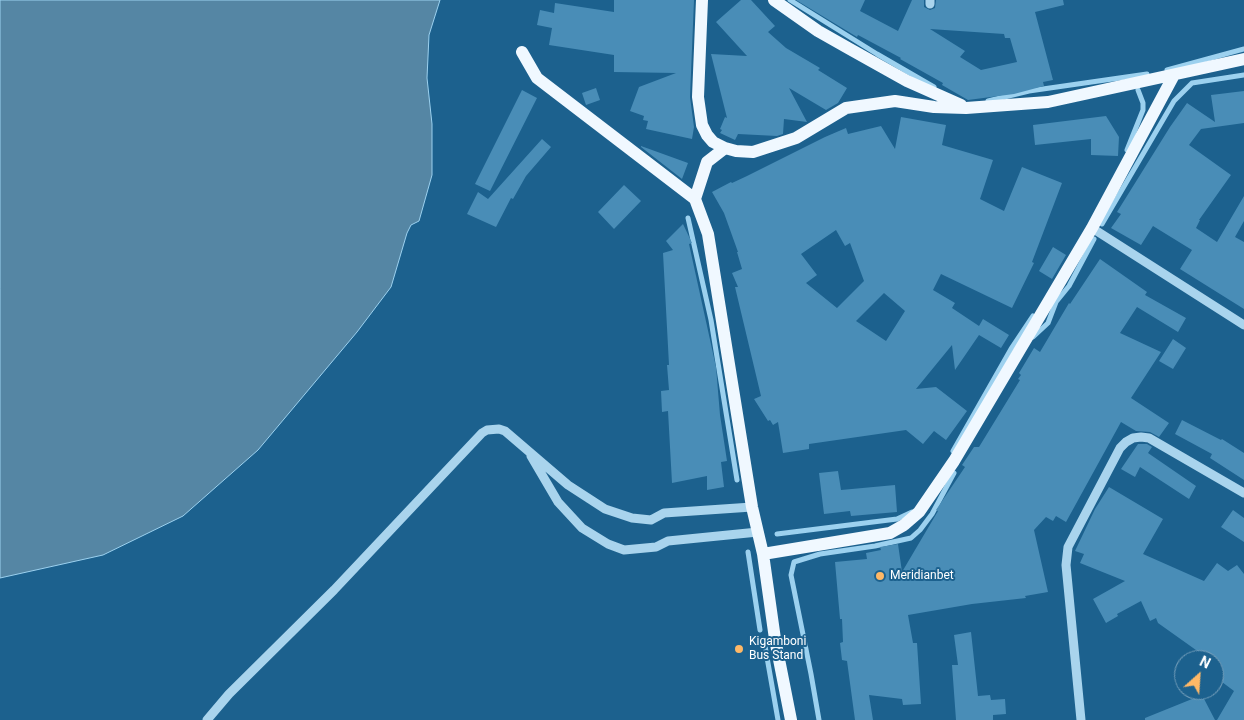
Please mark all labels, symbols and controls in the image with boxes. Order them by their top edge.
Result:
place label: Meridianbet [890,569,954,583]
marker: Meridianbet [874,570,886,582]
place label: Kigamboni Bus Stand [749,635,806,663]
marker: Kigamboni Bus Stand [733,643,745,655]
north arrow [1174,650,1224,700]
text: N [1197,653,1213,672]

